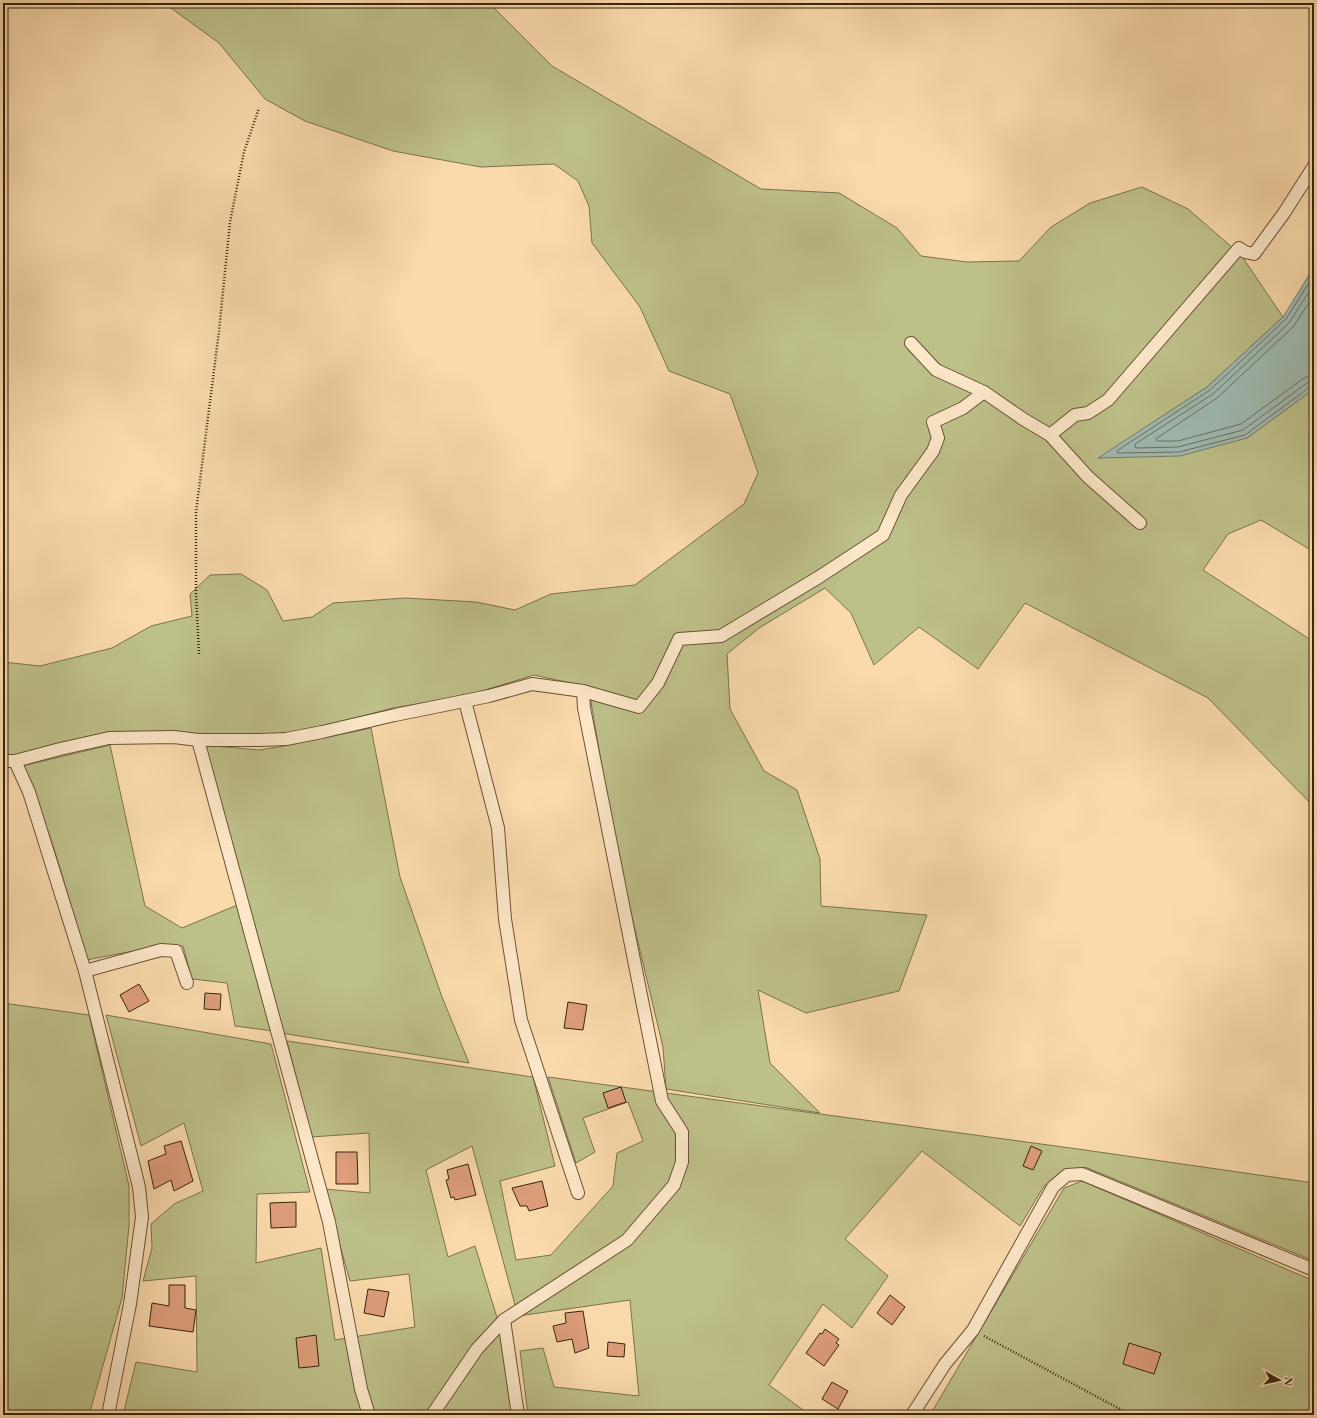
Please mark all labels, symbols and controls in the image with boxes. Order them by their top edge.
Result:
north arrow [1259,1360,1299,1400]
text: N [1281,1376,1296,1387]

